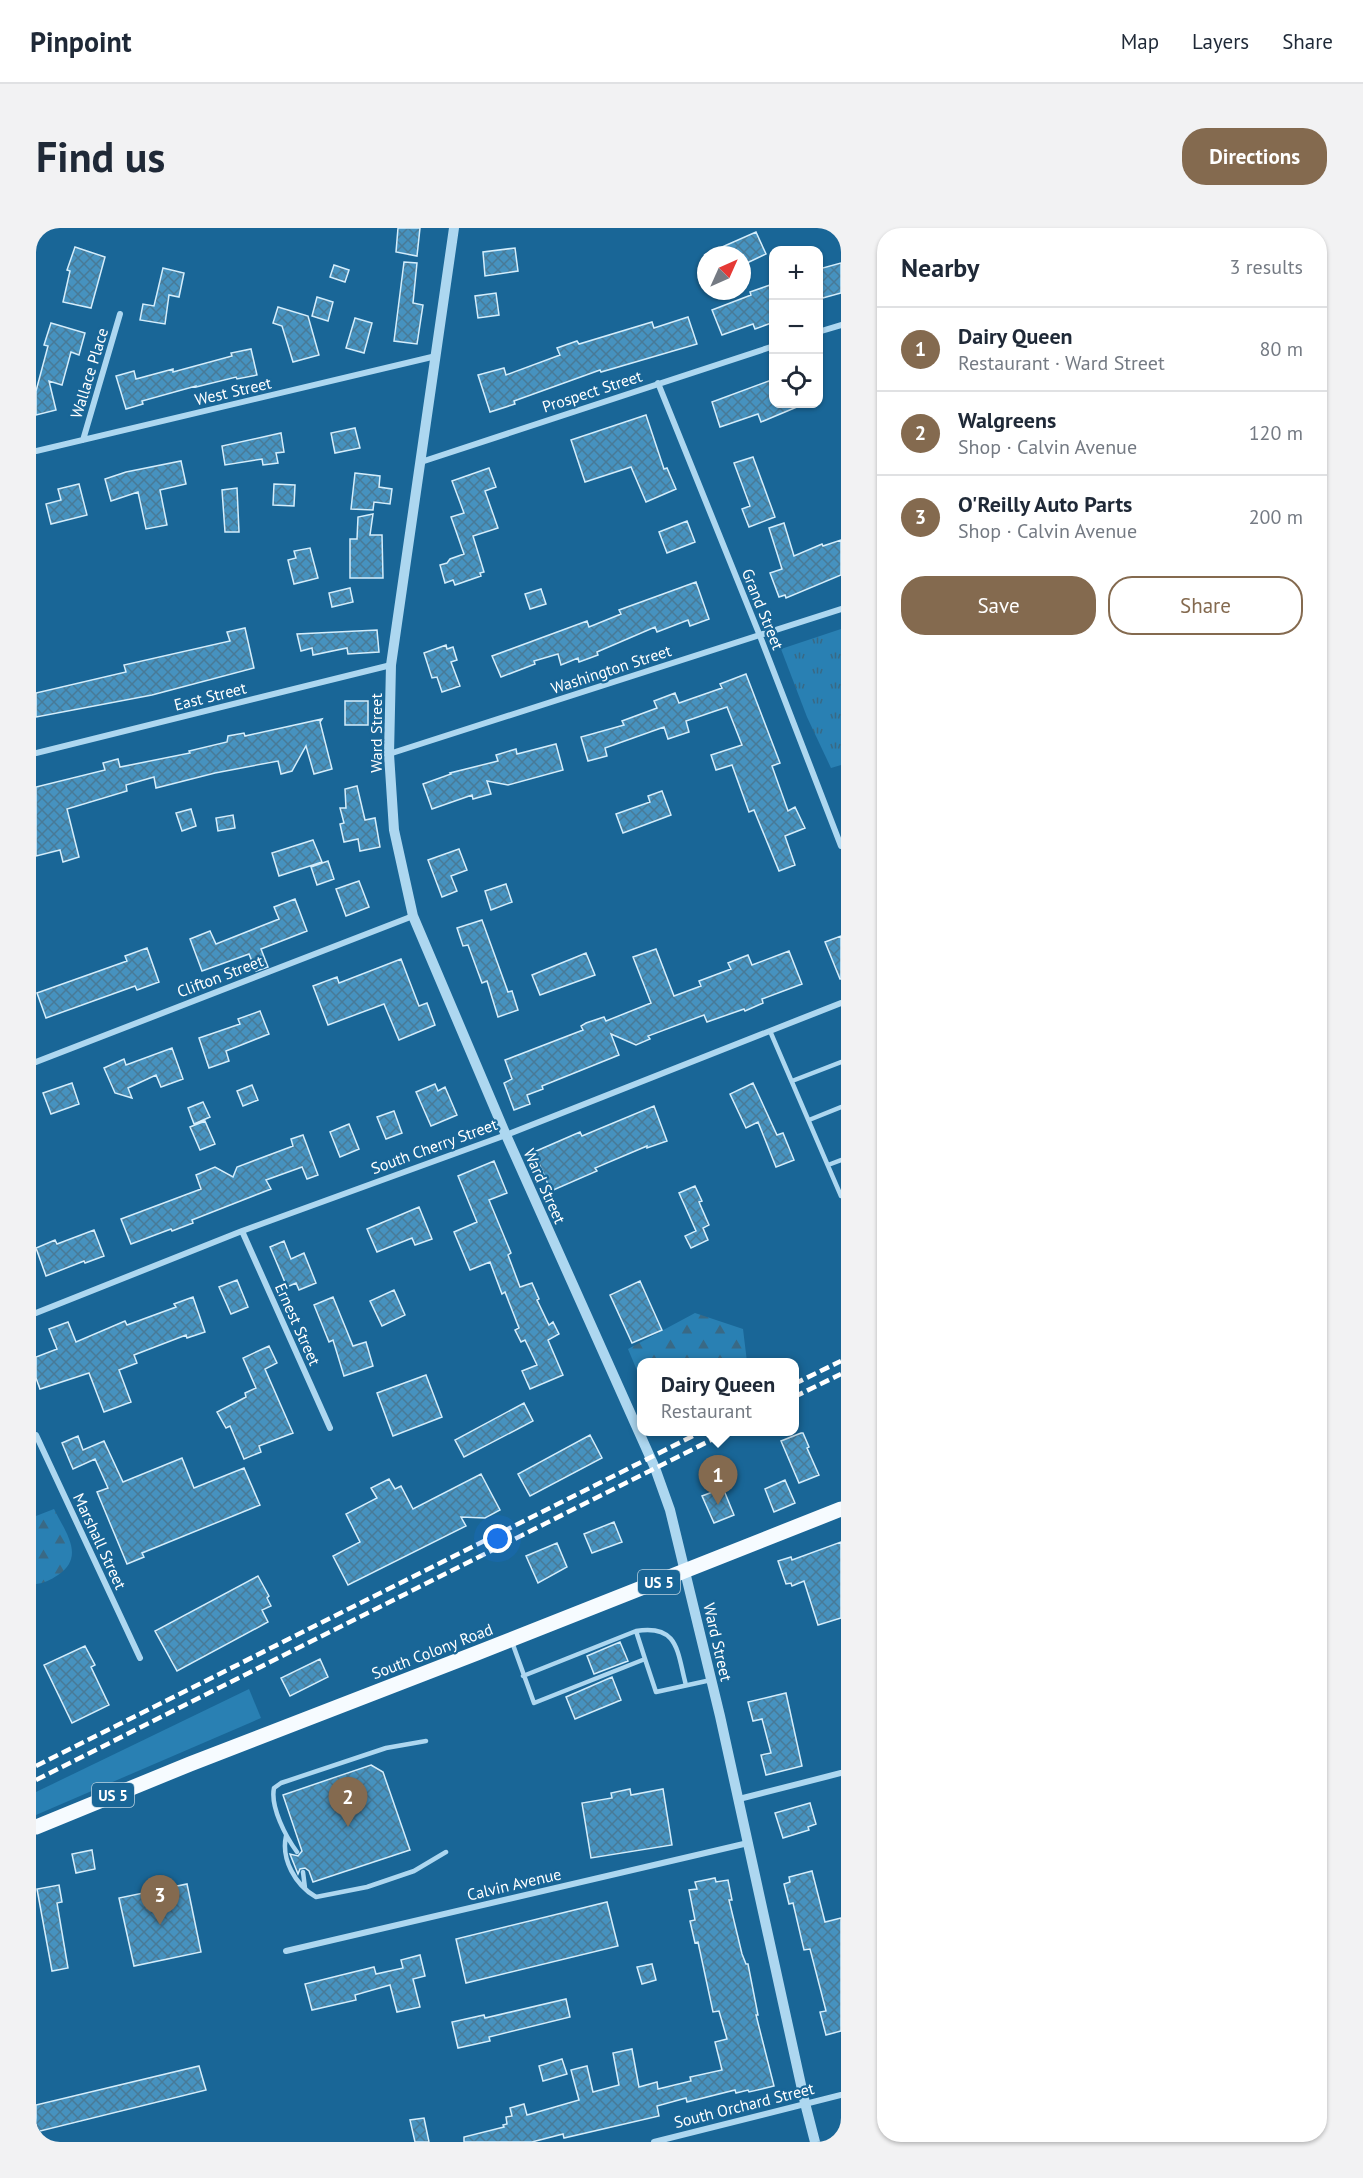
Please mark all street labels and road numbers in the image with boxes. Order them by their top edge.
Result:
street label: Wallace Place [66,325,112,421]
street label: Prospect Street [540,365,645,417]
street label: West Street [193,372,274,410]
street label: Grand Street [738,566,789,653]
street label: Washington Street [548,640,674,698]
street label: East Street [172,677,249,715]
street label: Ward Street [366,693,386,773]
street label: Clifton Street [174,950,266,1002]
street label: South Cherry Street [368,1114,500,1178]
street label: Ward Street [520,1146,571,1227]
street label: Ernest Street [271,1280,325,1369]
street label: Marshall Street [69,1490,131,1593]
road number: US 5 [638,1570,680,1594]
street label: Ward Street [699,1601,737,1684]
street label: South Colony Road [369,1619,495,1683]
road number: US 5 [92,1783,134,1807]
street label: Calvin Avenue [465,1863,563,1905]
street label: South Orchard Street [672,2078,817,2132]

